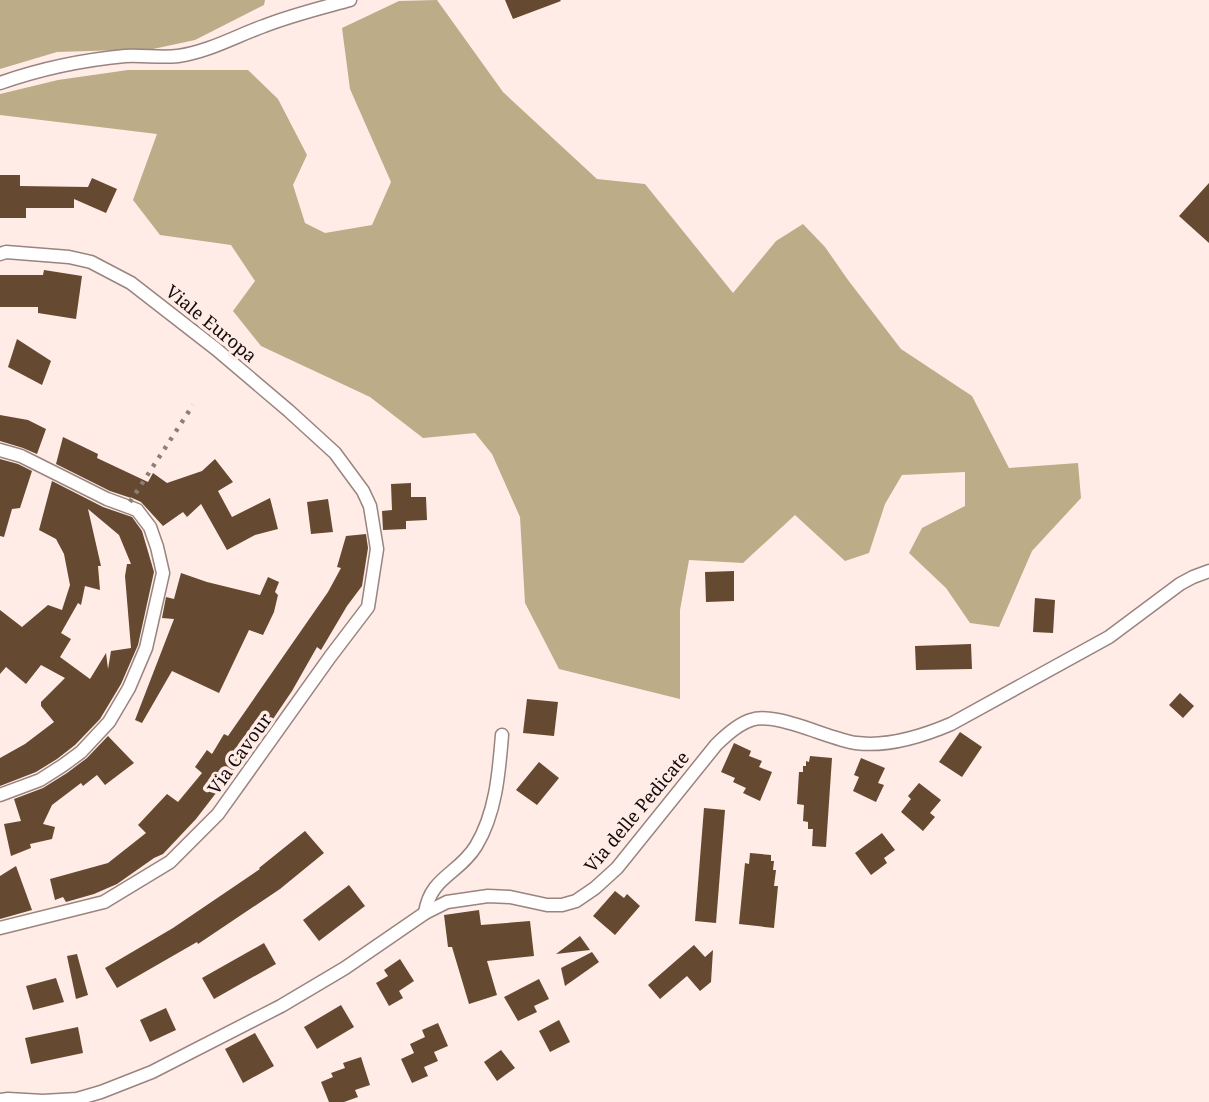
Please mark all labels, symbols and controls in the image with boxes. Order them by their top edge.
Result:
street label: Viale Europa [161,279,262,367]
street label: Via Cavour [202,708,277,799]
street label: Via delle Pedicate [578,746,694,877]

